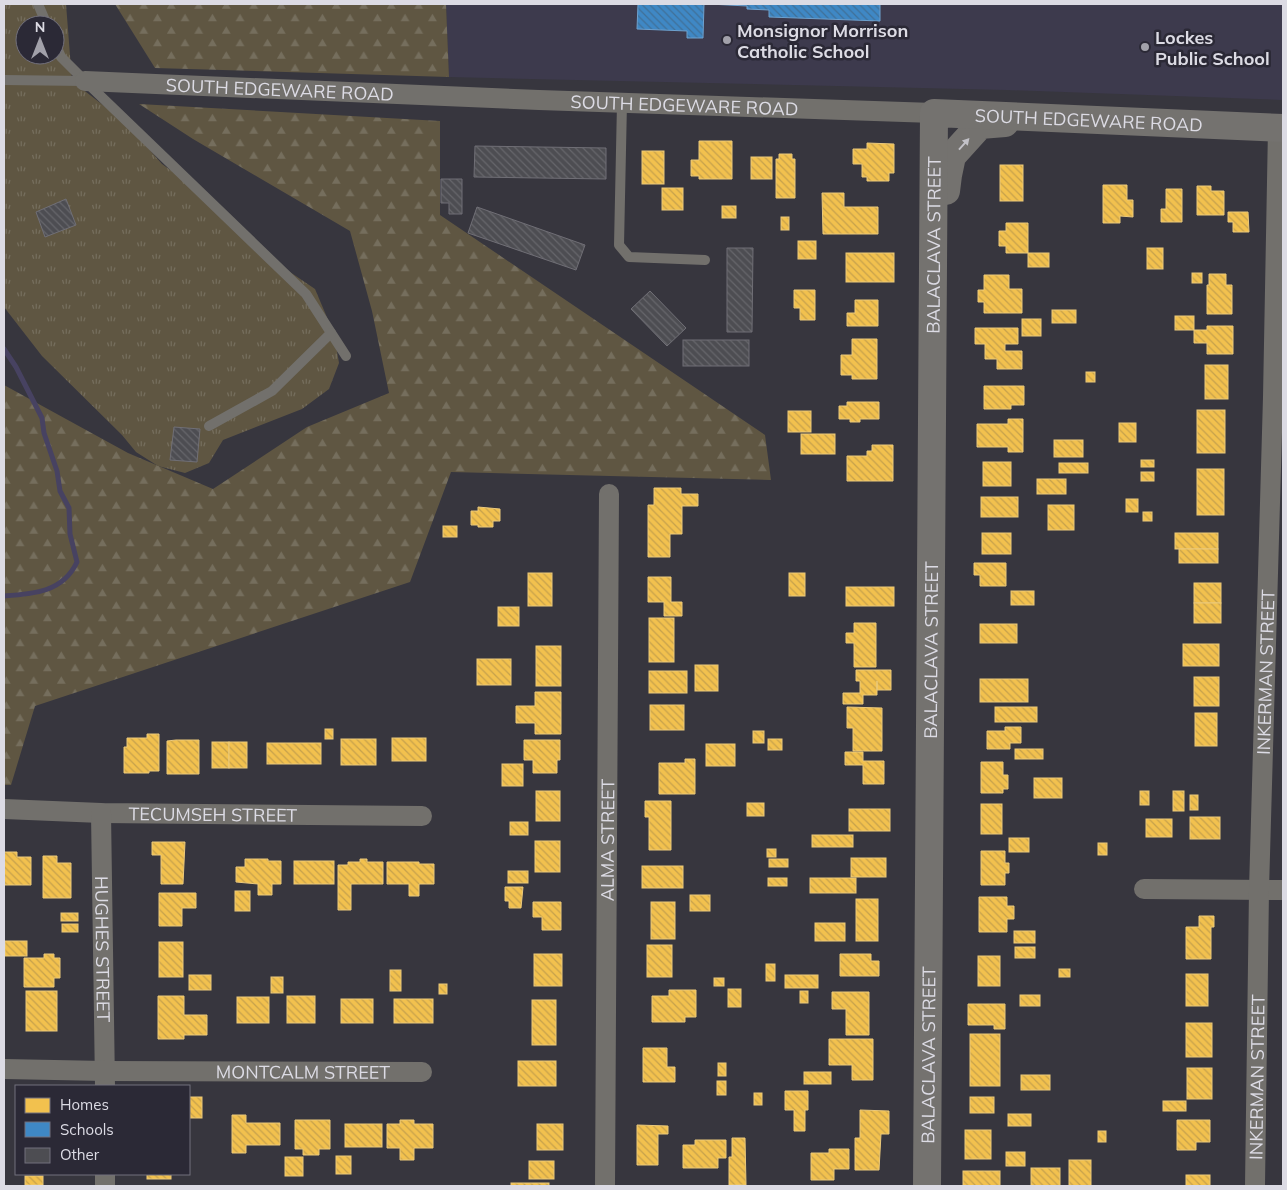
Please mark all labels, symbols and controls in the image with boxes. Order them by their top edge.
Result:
north arrow [15,15,65,65]
text: N [35,18,45,36]
place label: Monsignor Morrison Catholic School [737,19,908,63]
place label: Lockes Public School [1155,26,1270,70]
marker: Monsignor Morrison Catholic School [721,34,733,46]
marker: Lockes Public School [1139,41,1151,53]
street label: SOUTH EDGEWARE ROAD [165,73,394,105]
street label: SOUTH EDGEWARE ROAD [570,90,799,120]
street label: SOUTH EDGEWARE ROAD [974,103,1203,136]
one-way arrow [958,137,969,150]
street label: BALACLAVA STREET [921,156,945,334]
street label: BALACLAVA STREET [918,561,943,739]
street label: INKERMAN STREET [1251,589,1279,755]
street label: ALMA STREET [595,779,619,901]
street label: TECUMSEH STREET [128,802,298,826]
street label: HUGHES STREET [90,876,116,1022]
street label: BALACLAVA STREET [916,966,940,1144]
street label: INKERMAN STREET [1244,994,1269,1160]
street label: MONTCALM STREET [216,1060,390,1083]
legend [15,1085,190,1175]
text: Homes [60,1095,109,1114]
text: Schools [60,1120,114,1139]
text: Other [60,1145,100,1164]

